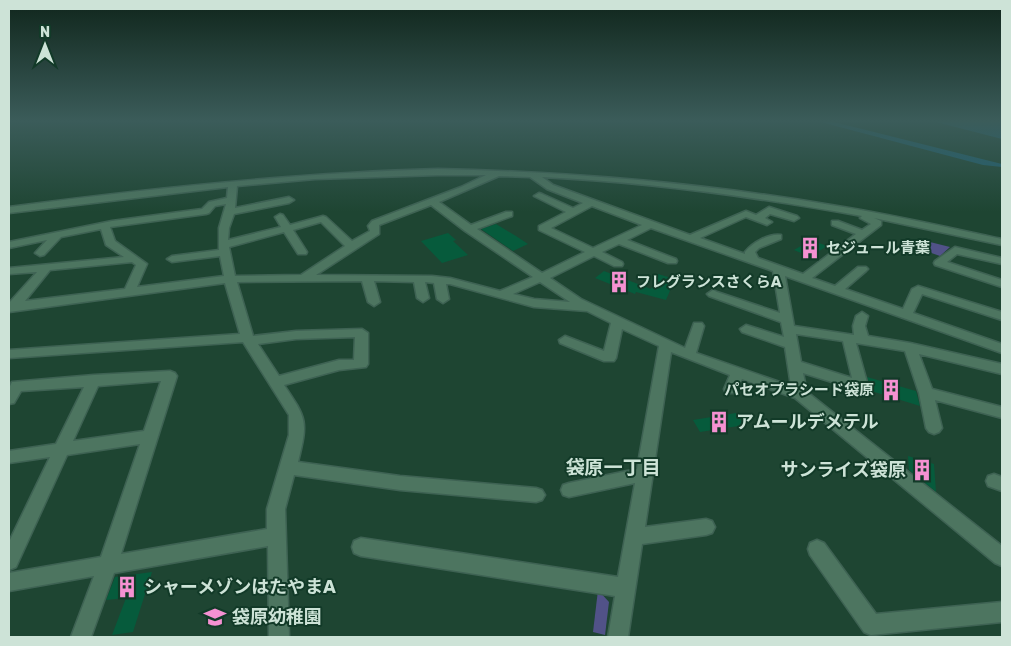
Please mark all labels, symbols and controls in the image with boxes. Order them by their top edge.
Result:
north arrow [20,20,70,70]
text: N [40,24,50,41]
building icon: セジュール青葉 [797,235,823,261]
place label: セジュール青葉 [826,239,930,257]
building icon: フレグランスさくらA [606,269,632,295]
place label: フレグランスさくらA [636,273,782,291]
building icon: パセオプラシード袋原 [878,377,904,403]
place label: パセオプラシード袋原 [724,381,874,399]
building icon: アムールデメテル [706,409,732,435]
place label: アムールデメテル [736,411,879,433]
district label: 袋原一丁目 [565,456,661,479]
building icon: サンライズ袋原 [909,457,935,483]
place label: サンライズ袋原 [781,459,906,481]
building icon: シャーメゾンはたやまA [114,574,140,600]
place label: シャーメゾンはたやまA [144,576,336,598]
school or university icon: 袋原幼稚園 [202,604,228,630]
place label: 袋原幼稚園 [232,606,322,628]

